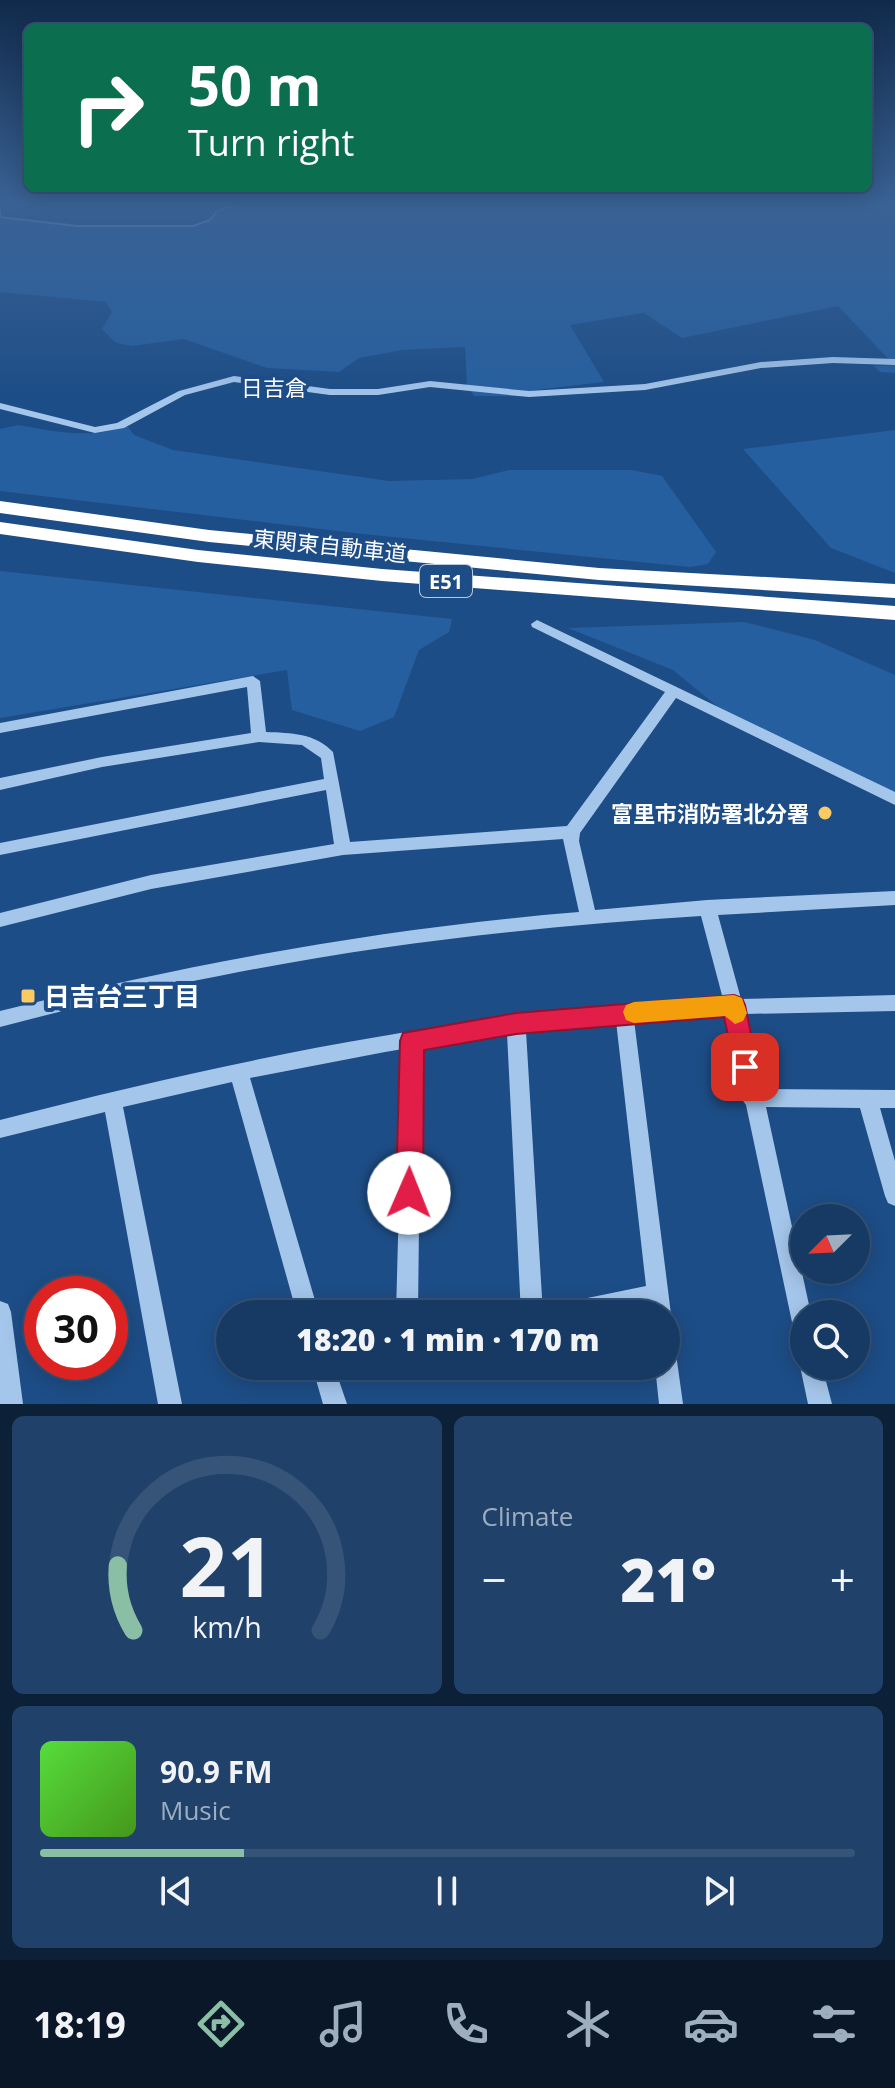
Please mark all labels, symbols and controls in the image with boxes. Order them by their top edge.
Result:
text: 50 m [188,46,322,122]
icon: right [56,56,160,160]
text: Turn right [188,118,354,167]
district label: 日吉倉 [241,372,307,402]
street label: 東関東自動車道 [252,522,408,568]
road number: E51 [420,565,472,597]
place label: 富里市消防署北分署 [611,798,809,828]
marker: 富里市消防署北分署 [816,804,834,822]
place label: 日吉台三丁目 [44,978,200,1014]
marker: 日吉台三丁目 [19,987,37,1005]
pin [711,1033,779,1101]
icon: arrive [723,1045,767,1089]
position arrow [367,1151,451,1235]
north arrow [790,1204,870,1284]
map controls [790,1204,870,1380]
speed limit sign: 30 [24,1276,128,1380]
button: search [790,1300,870,1380]
text: 18:20 · 1 min · 170 m [296,1319,600,1360]
text: Climate [482,1498,573,1534]
text: 21 [179,1508,274,1621]
text: 21° [620,1538,716,1620]
text: − [482,1549,507,1609]
text: + [830,1549,855,1609]
text: km/h [192,1607,261,1646]
text: 90.9 FM [160,1751,273,1792]
text: Music [160,1792,231,1828]
icon: previous [154,1869,198,1913]
icon: pause [425,1869,469,1913]
icon: next [697,1869,741,1913]
icon: directions [193,1996,249,2052]
icon: music [315,1996,371,2052]
icon: phone [438,1996,494,2052]
icon: climate [560,1996,616,2052]
icon: car [683,1996,739,2052]
icon: filters [806,1996,862,2052]
text: 18:19 [33,2000,126,2049]

